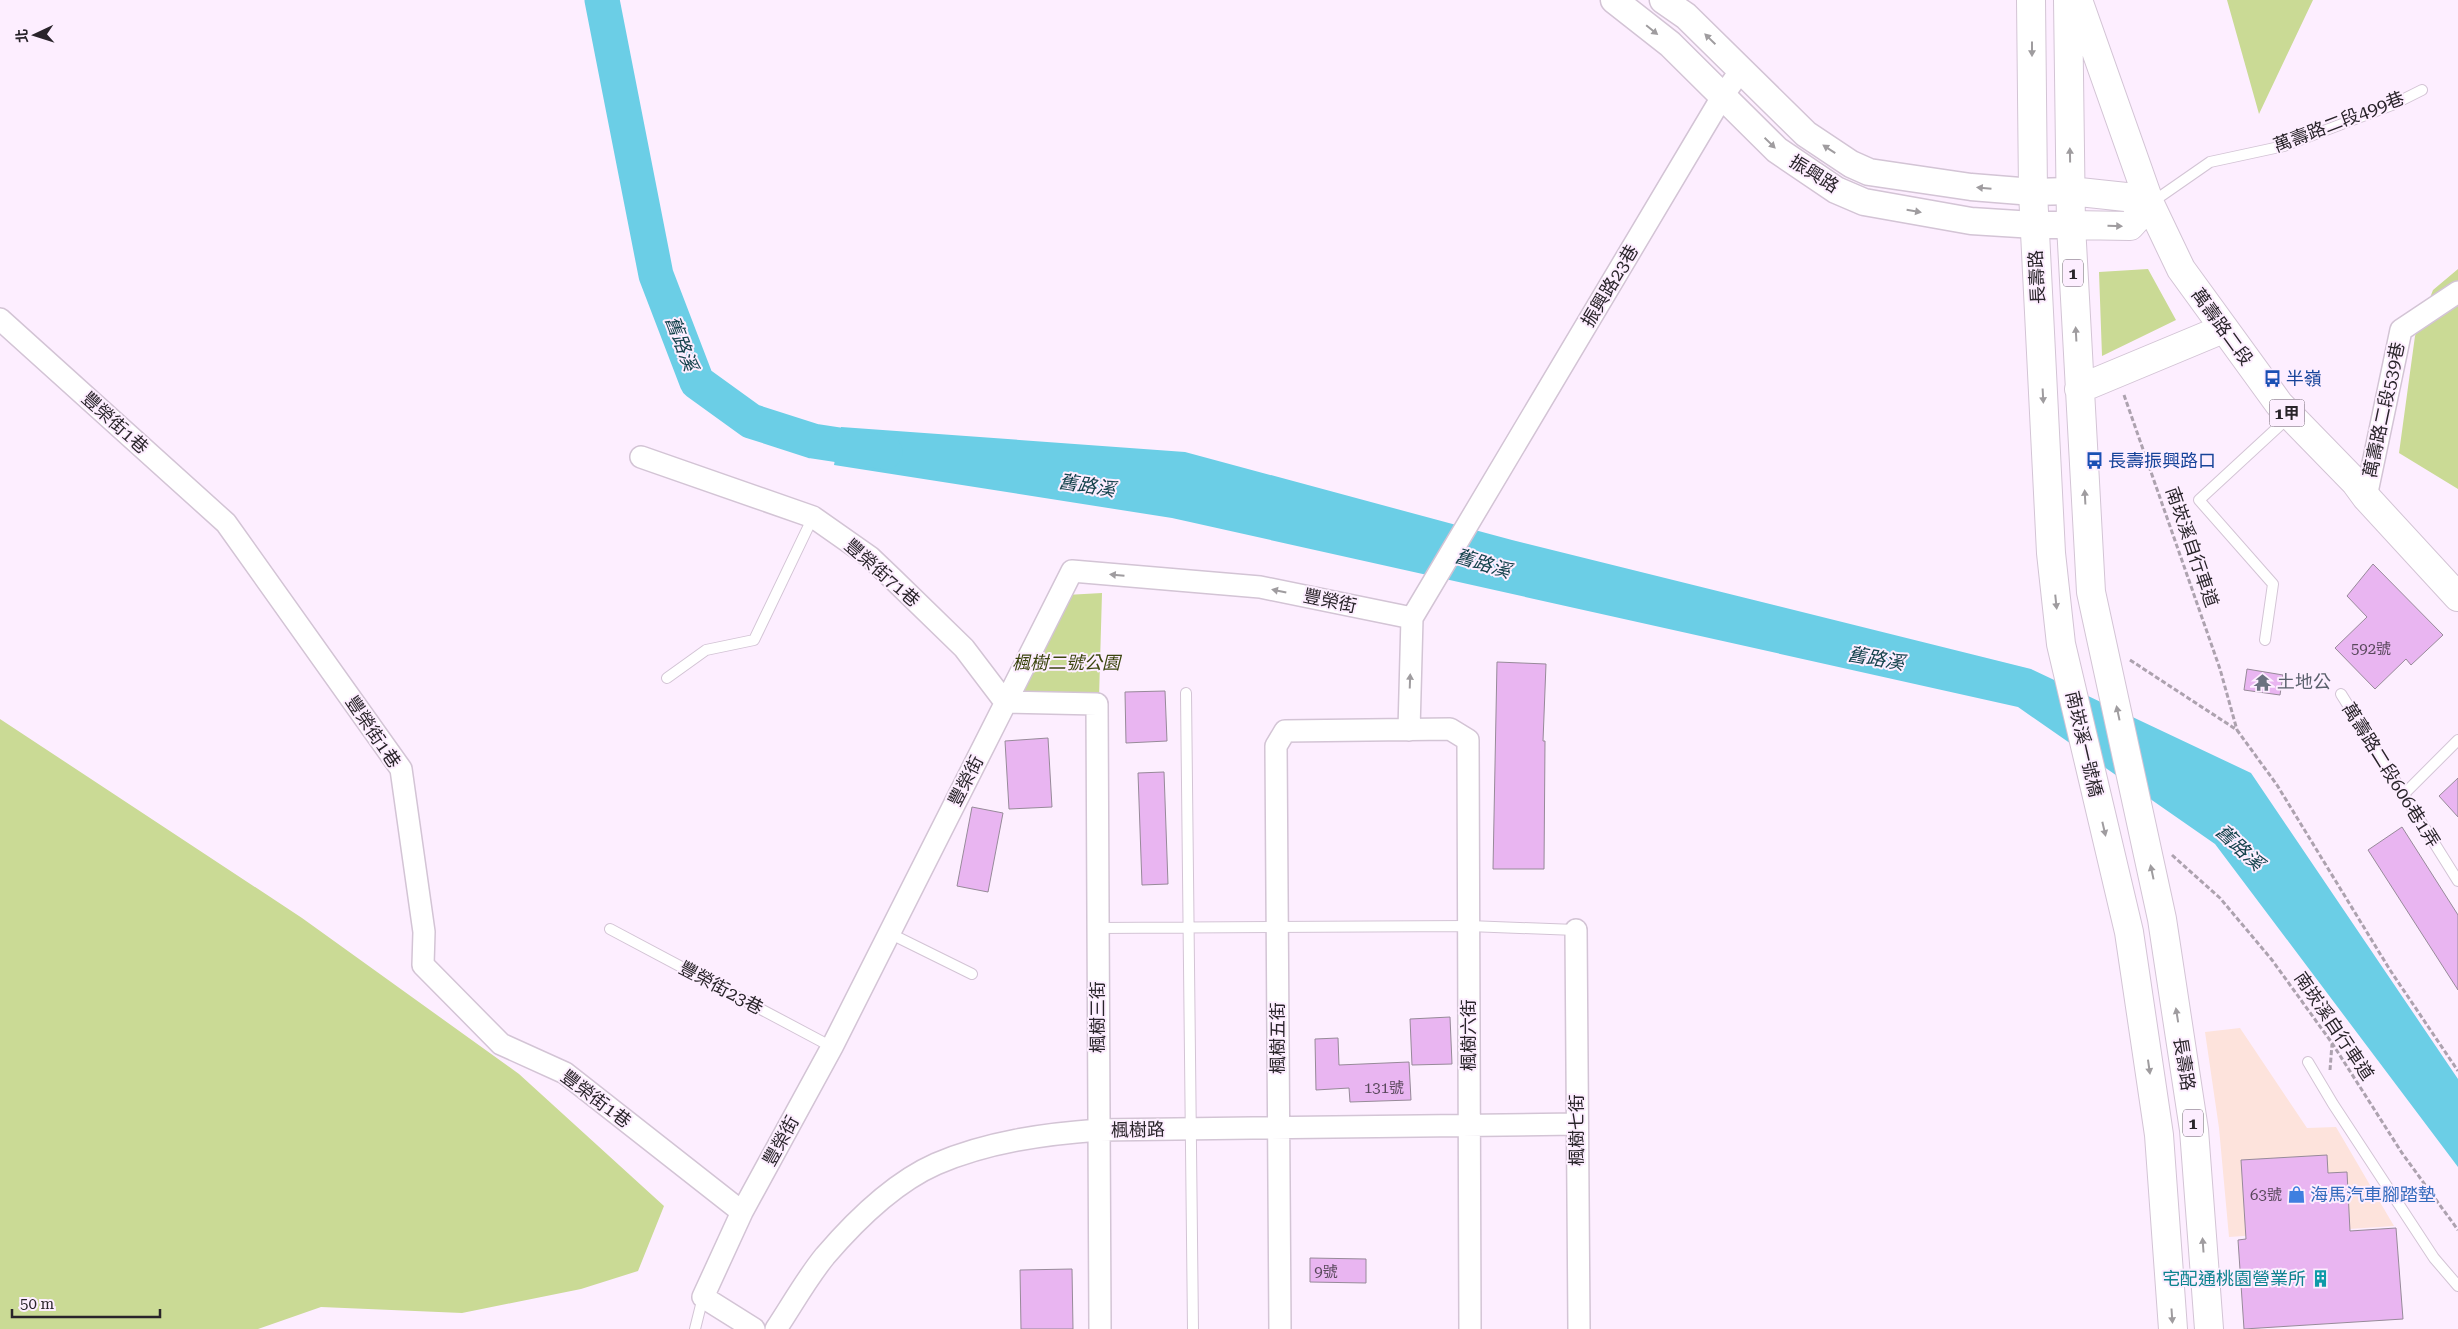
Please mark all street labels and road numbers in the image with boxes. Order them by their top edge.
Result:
street label: 萬壽路二段499巷 [2271,87,2407,156]
street label: 振興路 [1786,150,1843,197]
street label: 振興路23巷 [1577,241,1642,331]
street label: 長壽路 [2025,250,2048,305]
road number: 1 [2063,260,2083,286]
street label: 萬壽路二段 [2187,284,2257,369]
street label: 萬壽路二段539巷 [2359,340,2408,480]
street label: 豐榮街1巷 [78,387,153,458]
road number: 1甲 [2270,399,2304,426]
street label: 南崁溪自行車道 [2162,484,2223,610]
street label: 豐榮街71巷 [841,534,924,611]
street label: 豐榮街 [1302,585,1359,616]
street label: 南崁溪一號橋 [2062,689,2107,799]
street label: 豐榮街1巷 [342,692,405,772]
street label: 萬壽路二段606巷1弄 [2338,699,2444,851]
street label: 豐榮街 [944,752,987,810]
street label: 豐榮街23巷 [676,957,767,1018]
street label: 南崁溪自行車道 [2290,968,2378,1084]
street label: 楓樹三街 [1087,981,1108,1053]
street label: 楓樹六街 [1458,999,1479,1071]
street label: 楓樹五街 [1267,1002,1288,1074]
street label: 長壽路 [2170,1036,2199,1092]
street label: 豐榮街1巷 [557,1066,635,1132]
street label: 楓樹七街 [1566,1094,1587,1166]
road number: 1 [2183,1110,2203,1136]
street label: 豐榮街 [758,1112,803,1169]
street label: 楓樹路 [1111,1119,1165,1140]

